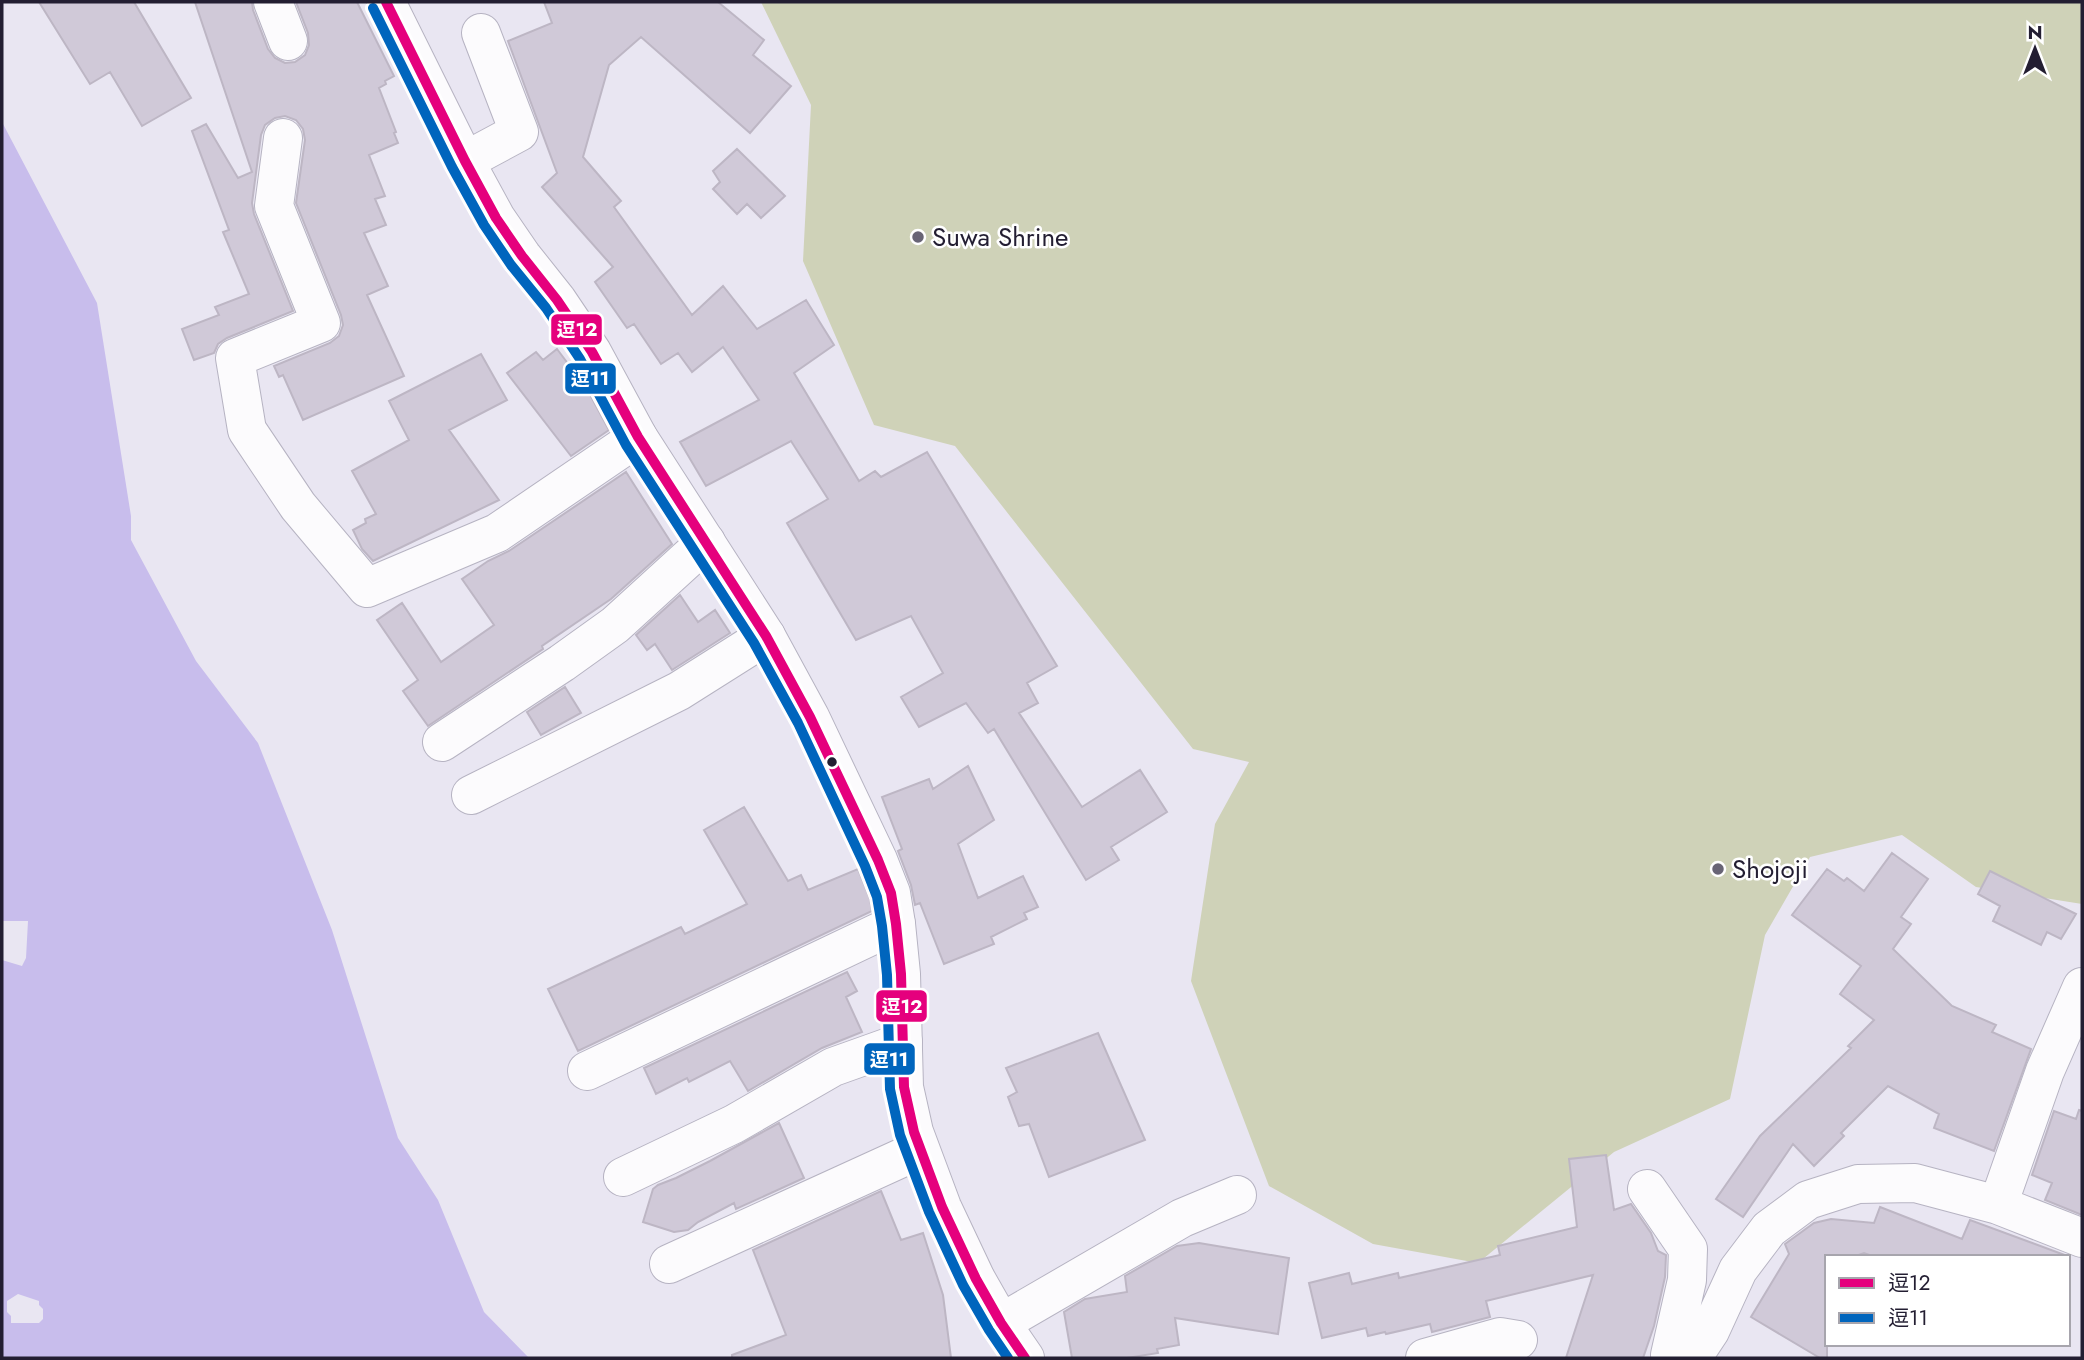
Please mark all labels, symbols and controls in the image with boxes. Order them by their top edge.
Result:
north arrow [2000,14,2070,84]
text: N [2027,19,2043,46]
place label: Suwa Shrine [932,218,1069,256]
marker: Suwa Shrine [910,229,926,245]
line badge: 逗12 [550,313,603,346]
text: 逗12 [556,316,598,343]
line badge: 逗11 [564,362,617,395]
text: 逗11 [571,365,609,392]
unlabelled marker [825,755,839,769]
place label: Shojoji [1732,850,1808,888]
marker: Shojoji [1710,861,1726,877]
line badge: 逗12 [875,989,928,1023]
text: 逗12 [881,993,923,1020]
line badge: 逗11 [863,1042,916,1076]
text: 逗11 [870,1046,908,1073]
legend [1825,1255,2070,1346]
text: 逗12 [1888,1268,1930,1298]
text: 逗11 [1888,1303,1928,1333]

